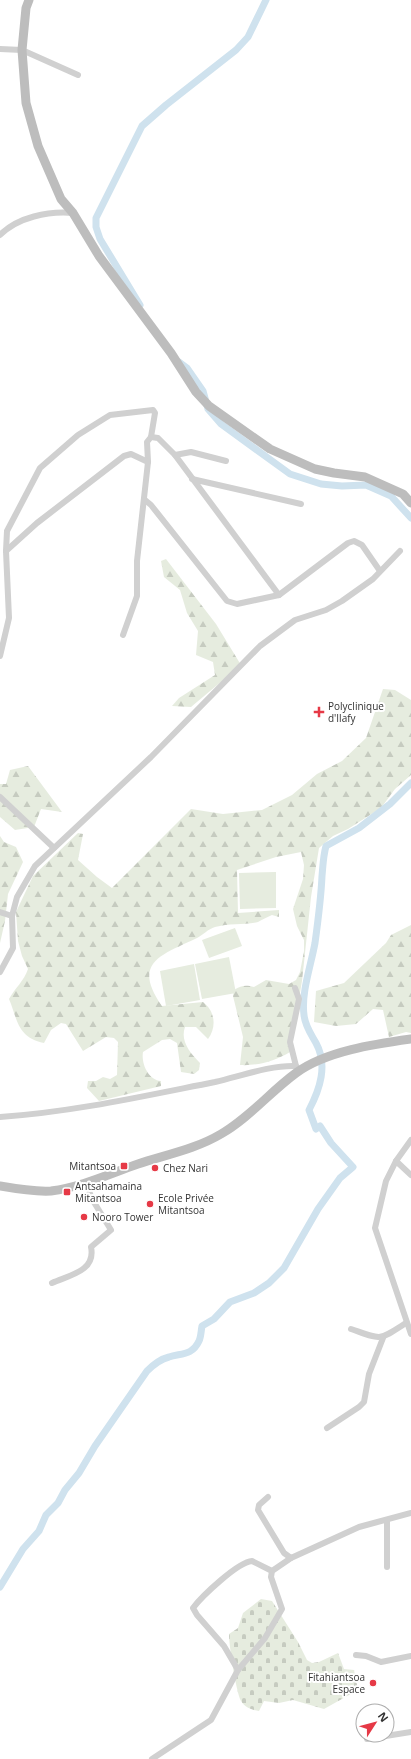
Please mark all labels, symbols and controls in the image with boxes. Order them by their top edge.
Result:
place label: Polyclinique d'Ilafy [328,699,384,725]
marker: Polyclinique d'Ilafy [313,706,325,718]
place label: Mitantsoa [69,1159,116,1173]
marker: Mitantsoa [119,1161,129,1171]
place label: Chez Nari [163,1161,208,1175]
marker: Chez Nari [150,1163,160,1173]
place label: Antsahamaina Mitantsoa [75,1179,142,1205]
marker: Antsahamaina Mitantsoa [62,1187,72,1197]
place label: Ecole Privée Mitantsoa [158,1191,214,1217]
marker: Ecole Privée Mitantsoa [145,1199,155,1209]
place label: Nooro Tower [92,1210,153,1224]
marker: Nooro Tower [79,1212,89,1222]
place label: Fitahiantsoa Espace [308,1670,365,1696]
marker: Fitahiantsoa Espace [368,1678,378,1688]
north arrow [355,1703,395,1743]
text: N [375,1709,392,1725]

